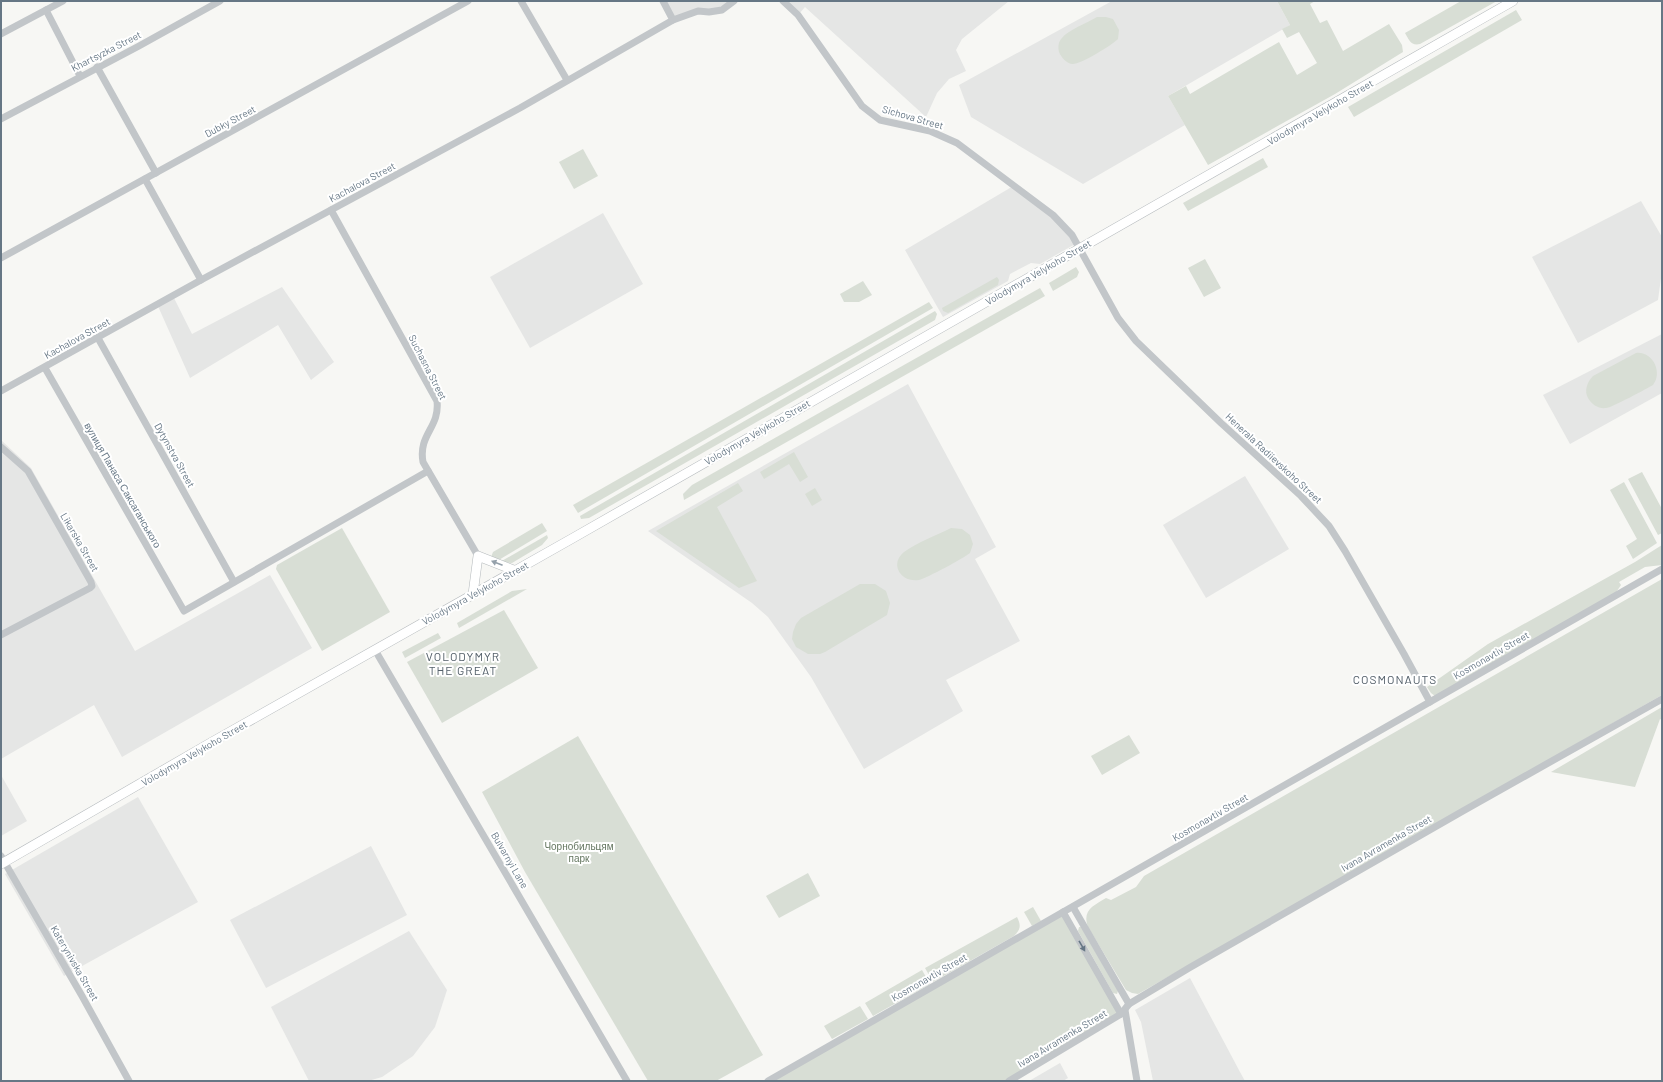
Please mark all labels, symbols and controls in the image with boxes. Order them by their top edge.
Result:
street label: Khartsyzka Street [69,28,143,74]
street label: Volodymyra Velykoho Street [1265,77,1375,147]
street label: Dubky Street [203,102,258,139]
street label: Sichova Street [881,103,945,132]
street label: Kachalova Street [327,159,398,205]
street label: Volodymyra Velykoho Street [983,237,1093,307]
street label: Kachalova Street [42,315,112,361]
street label: Suchasna Street [406,332,450,402]
street label: Volodymyra Velykoho Street [702,397,812,467]
street label: Henerala Radiievskoho Street [1223,410,1325,506]
street label: вулиця Панаса Саксаганського [82,420,164,550]
street label: Dytynstva Street [152,421,198,490]
street label: Likarska Street [58,510,102,574]
street label: Volodymyra Velykoho Street [420,558,531,627]
one-way arrow [490,560,502,566]
street label: Kosmonavtiv Street [1451,628,1531,682]
district label: VOLODYMYR THE GREAT [426,649,500,677]
district label: COSMONAUTS [1353,672,1437,686]
street label: Volodymyra Velykoho Street [139,718,249,788]
street label: Kosmonavtiv Street [1170,790,1250,844]
street label: Ivana Avramenka Street [1339,812,1434,874]
street label: Bulvarnyi Lane [489,830,531,890]
park label: Чорнобильцям парк [544,840,614,864]
street label: Katerynivska Street [49,923,102,1003]
one-way arrow [1079,940,1086,952]
street label: Kosmonavtiv Street [889,950,969,1004]
street label: Ivana Avramenka Street [1015,1006,1109,1070]

